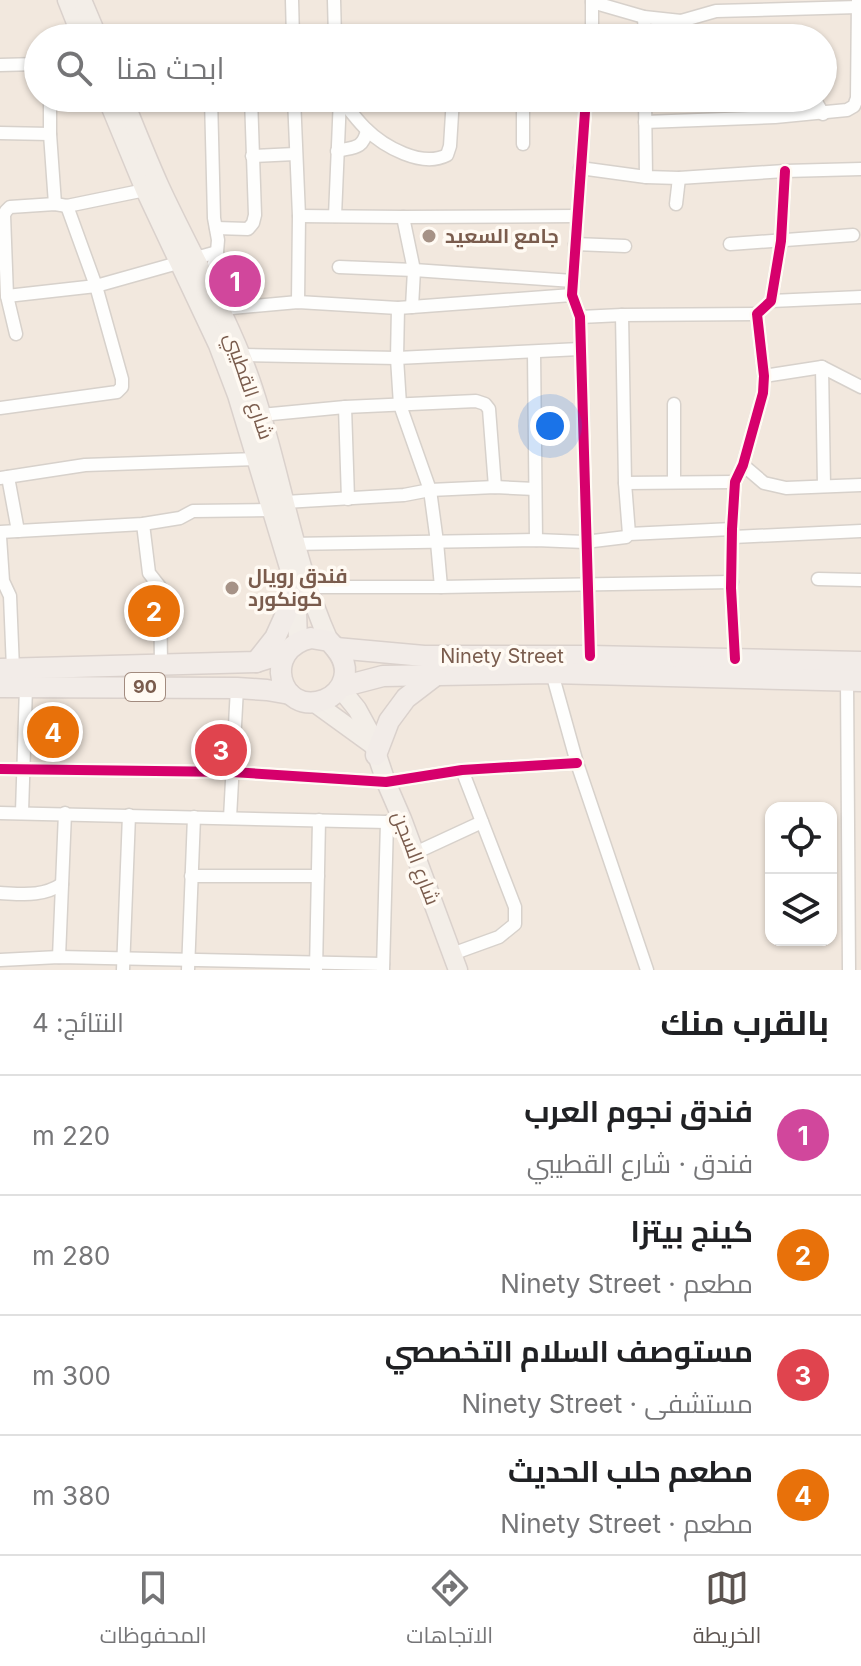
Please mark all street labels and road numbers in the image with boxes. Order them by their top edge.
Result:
street label: شارع القطيبي [216,330,278,444]
street label: Ninety Street [440,644,564,668]
road number: 90 [125,673,165,701]
street label: شارع السجن [385,808,445,909]

